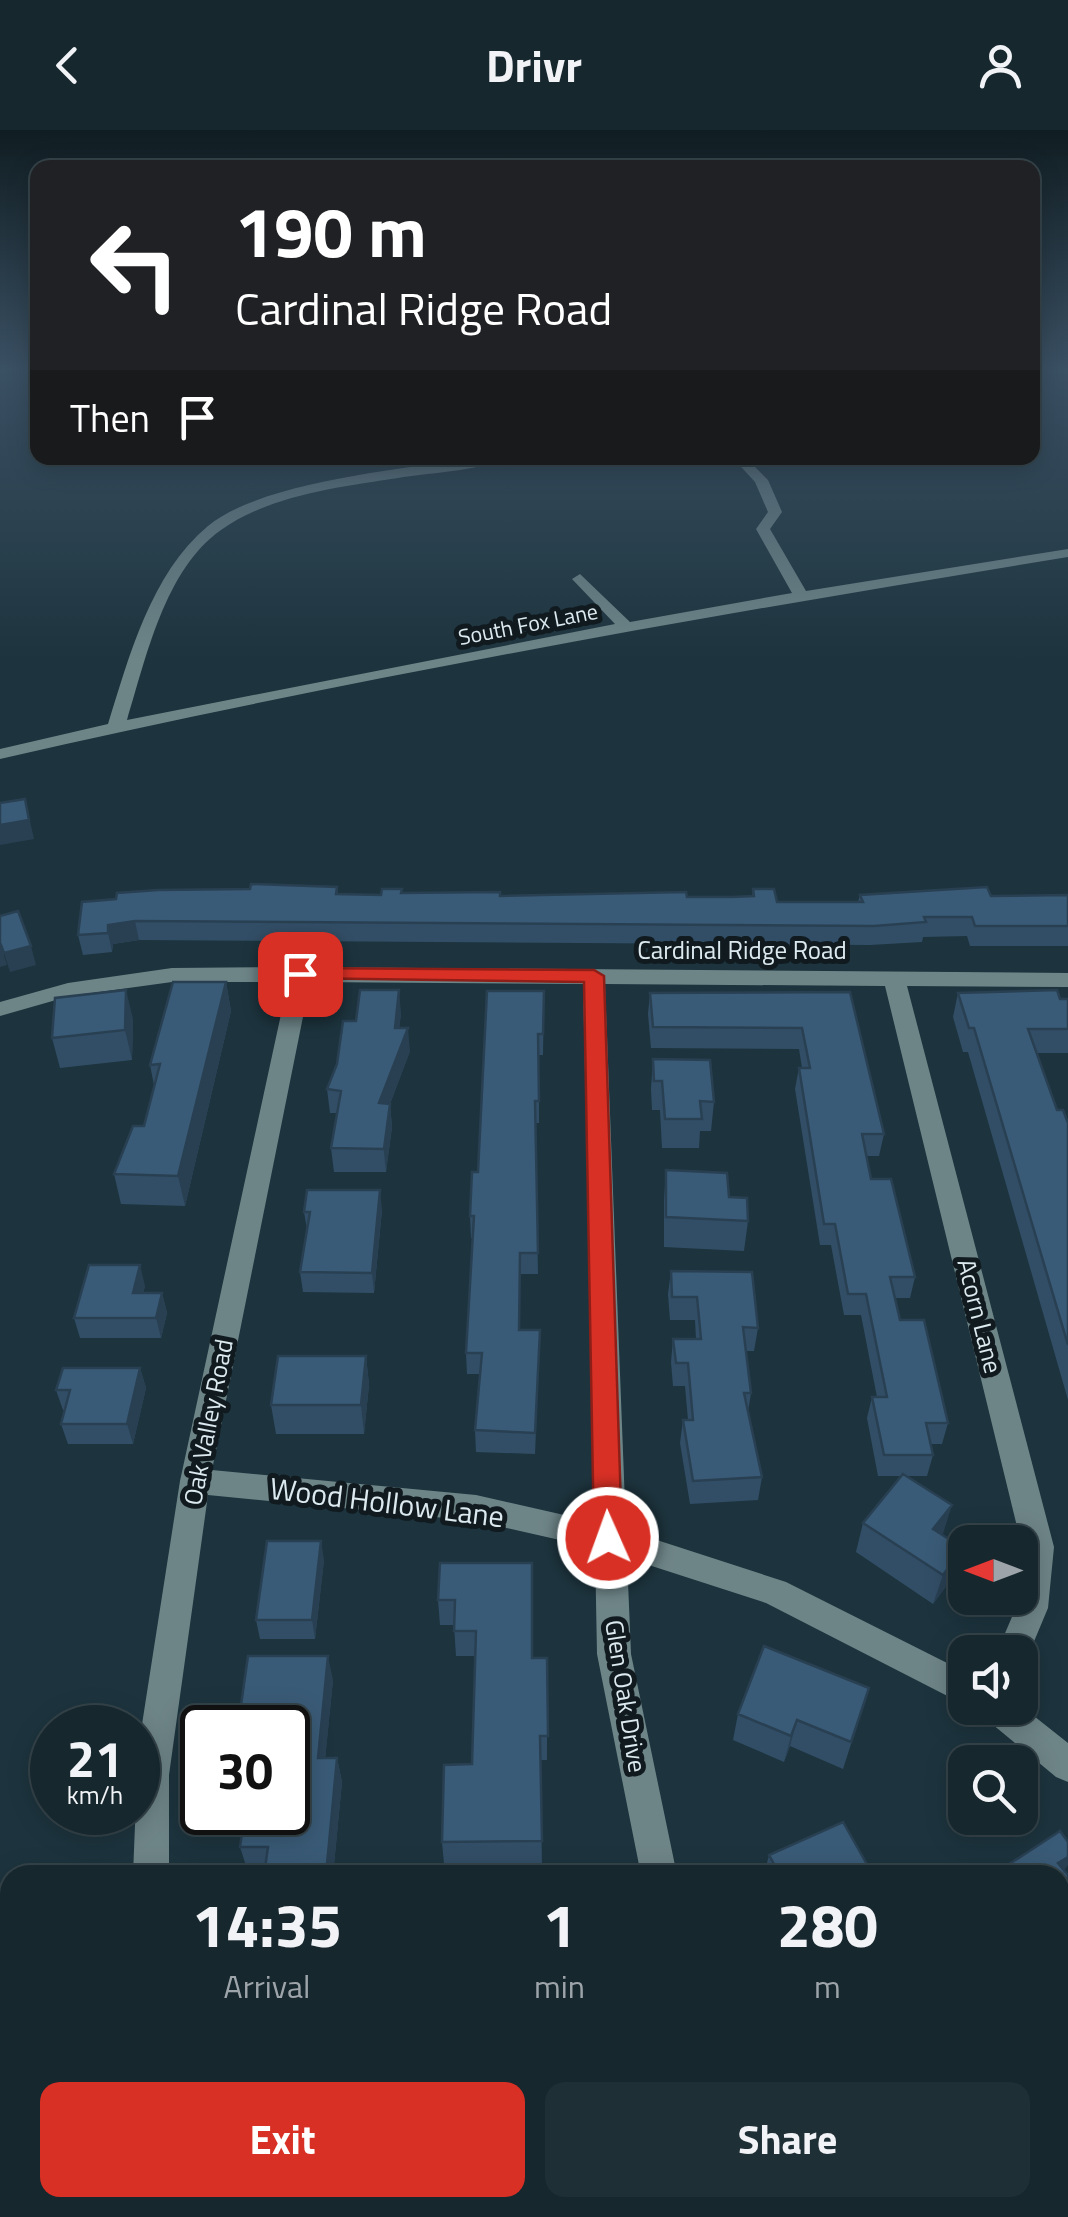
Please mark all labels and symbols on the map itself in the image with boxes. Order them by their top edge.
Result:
street label: South Fox Lane [455,594,601,654]
street label: Cardinal Ridge Road [637,931,847,969]
pin [258,932,343,1017]
street label: Acorn Lane [947,1255,1013,1377]
street label: Oak Valley Road [173,1336,243,1508]
street label: Wood Hollow Lane [267,1465,507,1539]
position arrow [556,1486,660,1590]
north arrow [948,1525,1038,1615]
street label: Glen Oak Drive [595,1617,657,1775]
speed limit sign: 30 [180,1705,310,1835]

